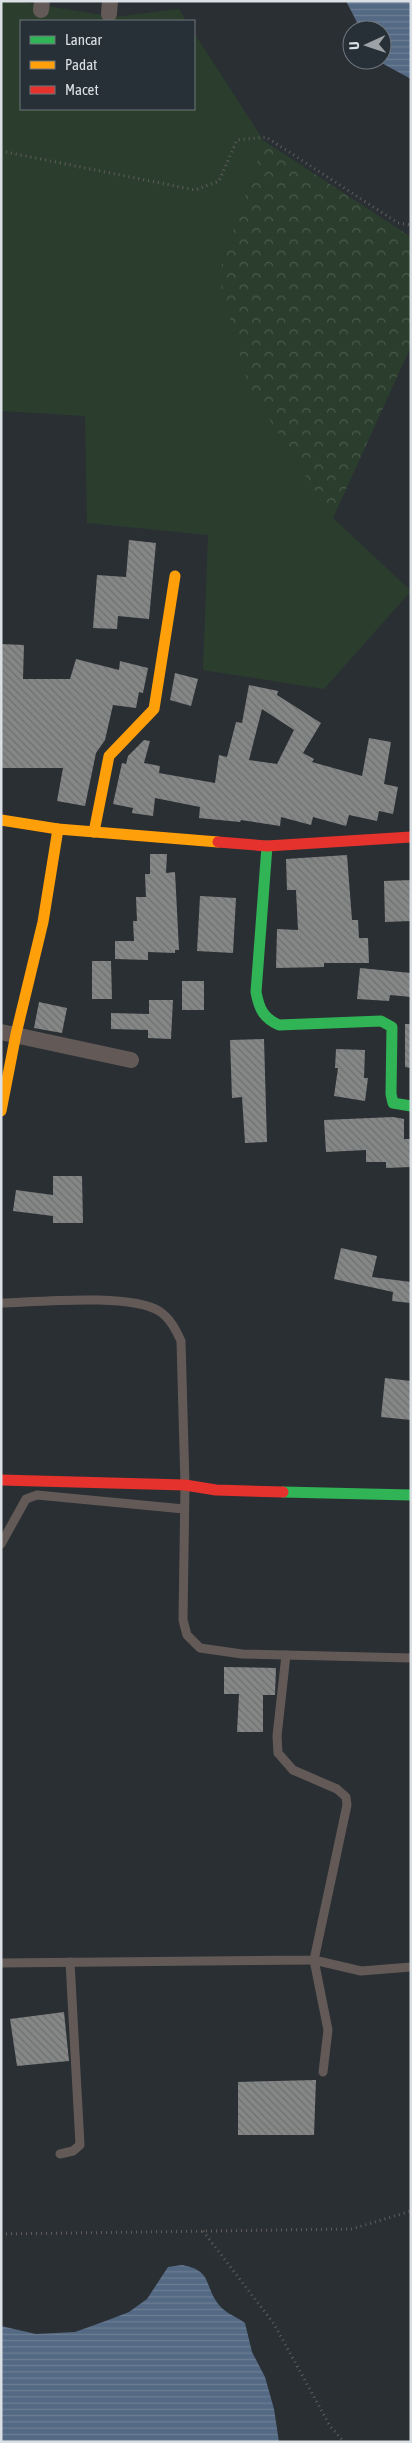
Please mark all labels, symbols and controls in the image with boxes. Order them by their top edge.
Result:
legend [20,20,195,110]
north arrow [342,20,392,70]
text: Lancar [65,31,103,48]
text: U [346,41,362,50]
text: Padat [65,56,97,73]
text: Macet [65,81,99,98]

